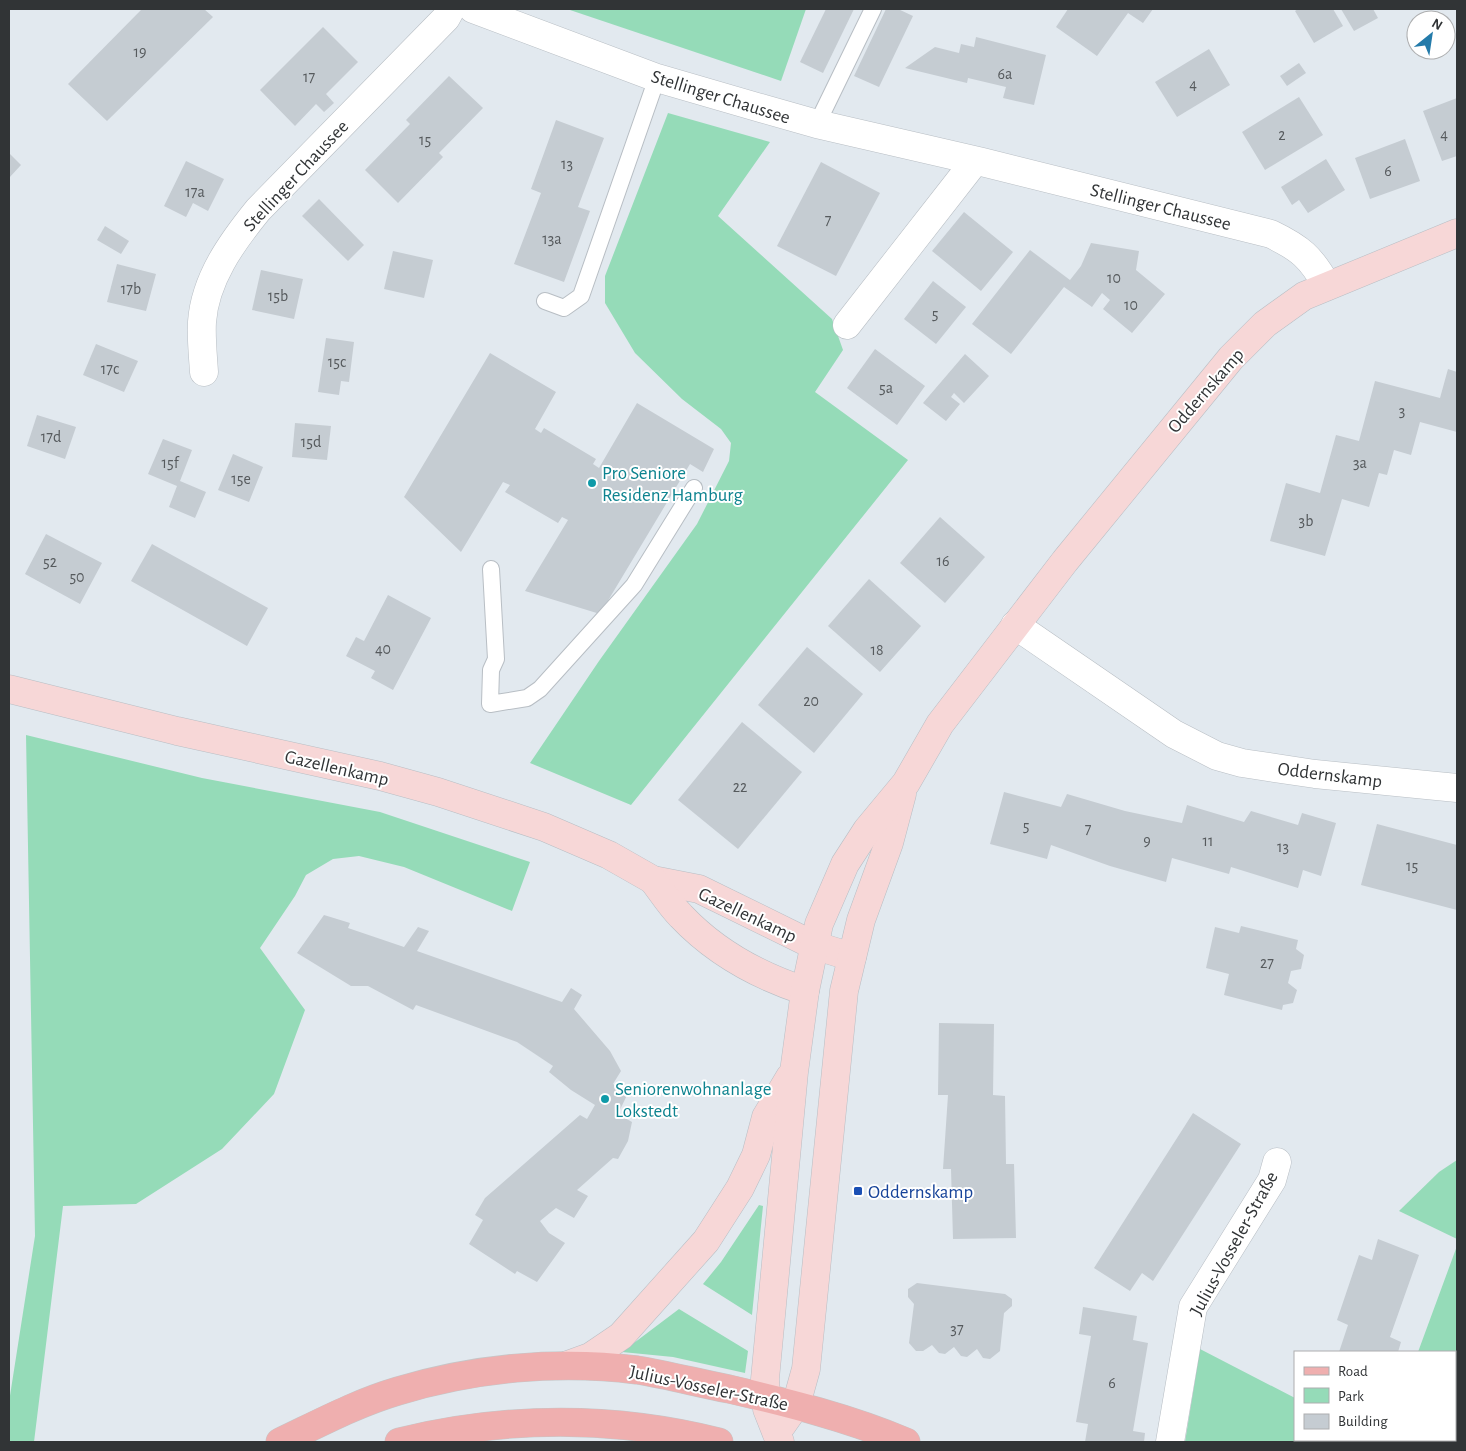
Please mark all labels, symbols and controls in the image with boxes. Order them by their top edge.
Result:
north arrow [1406,10,1456,60]
text: N [1429,16,1445,33]
house number: 19 [133,44,147,60]
house number: 6a [998,66,1012,82]
street label: Stellinger Chaussee [649,67,792,128]
house number: 17 [303,69,315,85]
house number: 4 [1189,76,1197,92]
street label: Stellinger Chaussee [240,117,352,235]
house number: 4 [1440,126,1448,142]
house number: 2 [1278,127,1286,143]
house number: 15 [419,132,431,148]
house number: 13 [561,156,573,172]
house number: 6 [1384,163,1392,179]
street label: Stellinger Chaussee [1088,181,1233,234]
house number: 17a [185,184,205,200]
house number: 7 [825,212,832,228]
house number: 13a [542,231,562,247]
house number: 10 [1107,270,1121,286]
house number: 17b [121,281,141,297]
house number: 15b [268,288,288,304]
house number: 10 [1124,297,1138,313]
house number: 5 [932,306,938,322]
street label: Oddernskamp [1164,345,1248,437]
house number: 15c [328,354,346,370]
house number: 17c [101,361,119,377]
house number: 5a [879,380,893,396]
house number: 3 [1399,403,1405,419]
house number: 17d [41,429,61,445]
house number: 15d [301,434,321,450]
house number: 15f [161,455,180,471]
house number: 3a [1353,455,1367,471]
place label: Pro Seniore Residenz Hamburg [602,464,743,505]
house number: 15e [231,471,251,487]
marker: Pro Seniore Residenz Hamburg [586,477,598,489]
house number: 3b [1299,513,1313,529]
house number: 16 [936,553,950,569]
house number: 52 [43,554,57,570]
house number: 50 [69,569,85,585]
house number: 40 [375,641,391,657]
house number: 18 [870,642,884,658]
house number: 20 [803,693,819,709]
street label: Gazellenkamp [283,747,390,790]
street label: Oddernskamp [1276,760,1383,791]
house number: 22 [733,779,747,795]
house number: 5 [1023,818,1029,834]
house number: 7 [1085,821,1092,837]
house number: 9 [1143,833,1151,849]
house number: 11 [1202,833,1214,849]
house number: 13 [1277,839,1289,855]
house number: 15 [1406,858,1418,874]
street label: Gazellenkamp [695,884,799,946]
house number: 27 [1260,955,1274,971]
place label: Seniorenwohnanlage Lokstedt [615,1080,771,1121]
marker: Seniorenwohnanlage Lokstedt [599,1093,611,1105]
street label: Julius-Vosseler-Straße [1187,1168,1282,1319]
place label: Oddernskamp [868,1183,973,1202]
marker: Oddernskamp [852,1185,864,1197]
house number: 37 [950,1321,964,1337]
legend [1294,1351,1456,1441]
street label: Julius-Vosseler-Straße [628,1362,790,1415]
text: Road [1338,1364,1368,1379]
house number: 6 [1108,1375,1116,1391]
text: Park [1338,1389,1364,1404]
text: Building [1338,1414,1388,1429]

